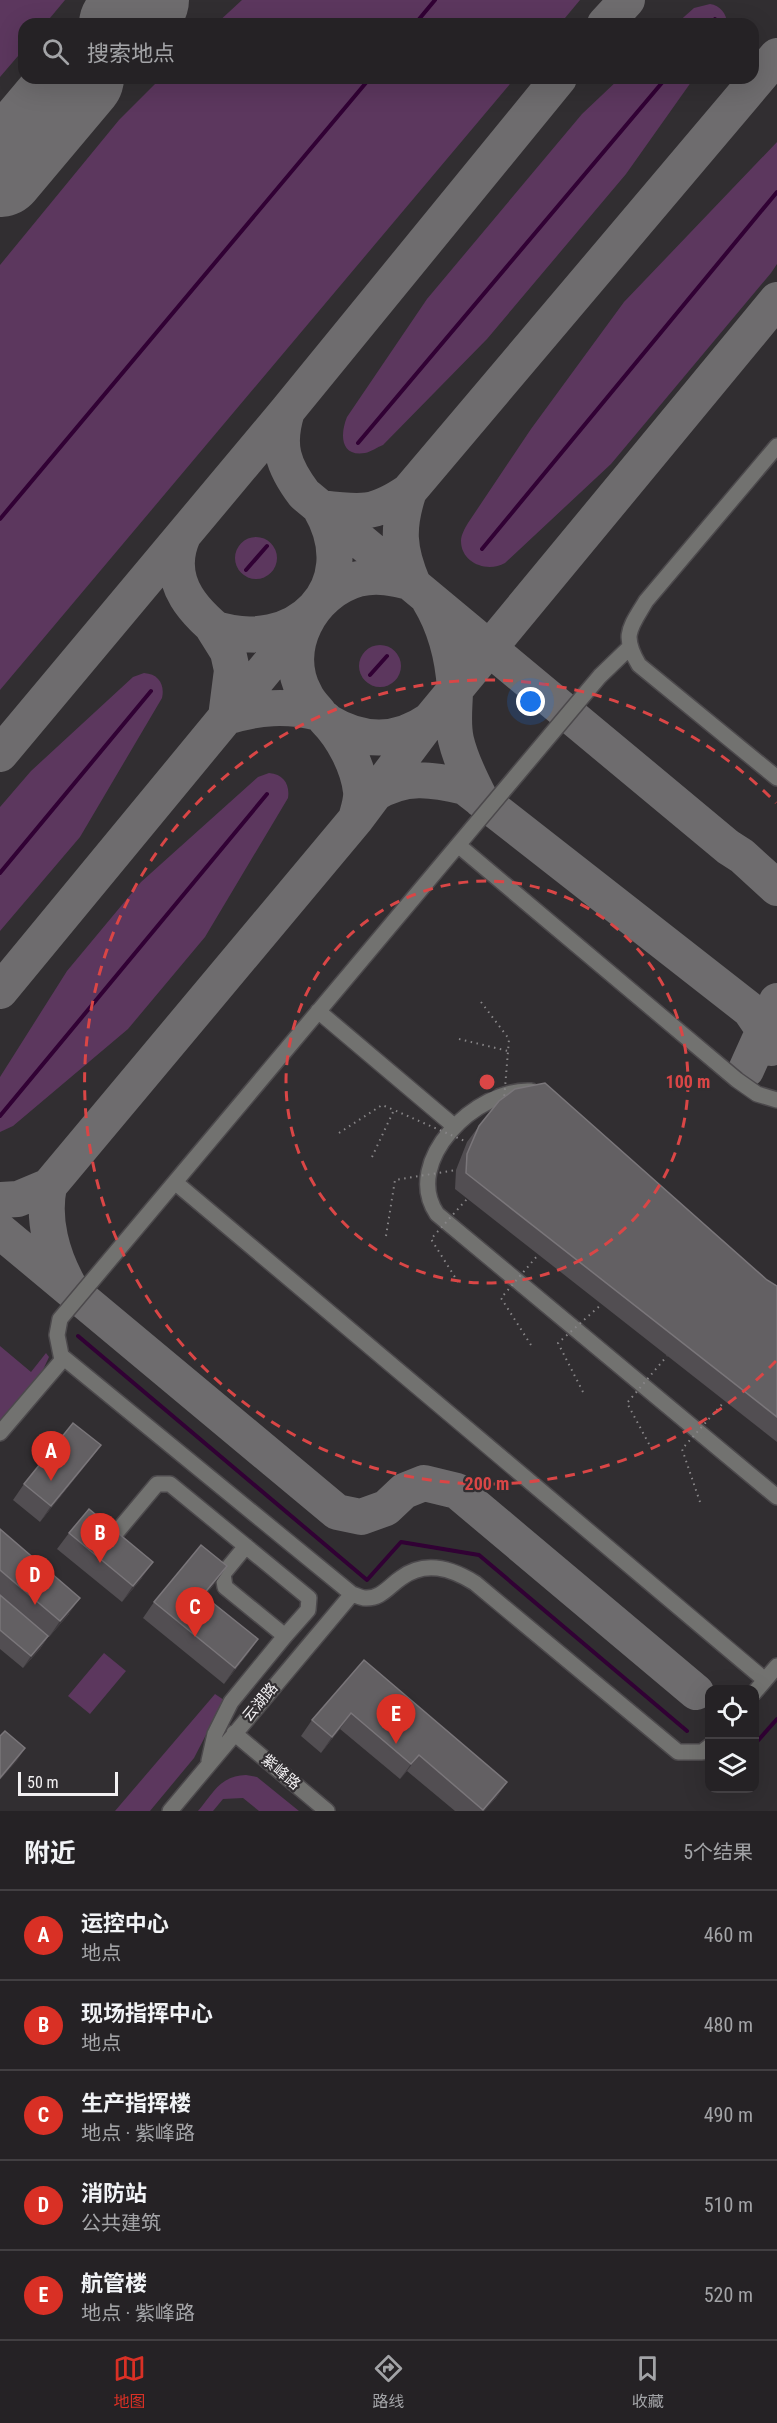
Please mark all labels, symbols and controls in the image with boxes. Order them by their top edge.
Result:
search box [18,18,759,84]
icon: search [39,35,72,68]
text: 搜索地点 [87,41,175,66]
your location [516,687,545,716]
text: 100 m [666,1071,710,1092]
centre of rings [477,1072,497,1092]
pin: A [32,1432,70,1481]
text: 200 m [465,1473,509,1494]
pin: B [80,1514,120,1563]
pin: D [15,1556,54,1605]
pin: C [176,1588,214,1637]
street label: 云湖路 [239,1679,281,1725]
map controls [705,1685,759,1793]
button: locate [705,1685,759,1739]
pin: E [376,1694,416,1744]
button: layers [705,1739,759,1793]
street label: 紫峰路 [258,1751,304,1793]
scale bar [18,1769,118,1796]
text: 50 m [27,1773,59,1792]
text: 附近 [24,1838,76,1868]
text: 5个结果 [683,1840,753,1864]
text: 运控中心 [81,1911,169,1936]
text: A [38,1923,49,1947]
text: 460 m [704,1923,753,1947]
text: 地点 [81,1941,121,1965]
text: 现场指挥中心 [81,2001,213,2026]
text: B [38,2013,49,2037]
text: 480 m [704,2013,753,2037]
text: 地点 [81,2031,121,2055]
text: 生产指挥楼 [81,2091,191,2116]
text: C [38,2103,49,2127]
text: 490 m [704,2103,753,2127]
text: 地点 · 紫峰路 [81,2121,195,2145]
text: 消防站 [81,2181,147,2206]
text: D [38,2193,49,2217]
text: 510 m [704,2193,753,2217]
text: 公共建筑 [81,2211,161,2235]
text: 航管楼 [81,2271,147,2296]
text: E [39,2283,48,2307]
text: 520 m [704,2283,753,2307]
text: 地点 · 紫峰路 [81,2301,195,2325]
tab: 地图 [113,2352,146,2412]
tab: 路线 [372,2352,405,2412]
tab: 收藏 [631,2352,664,2412]

